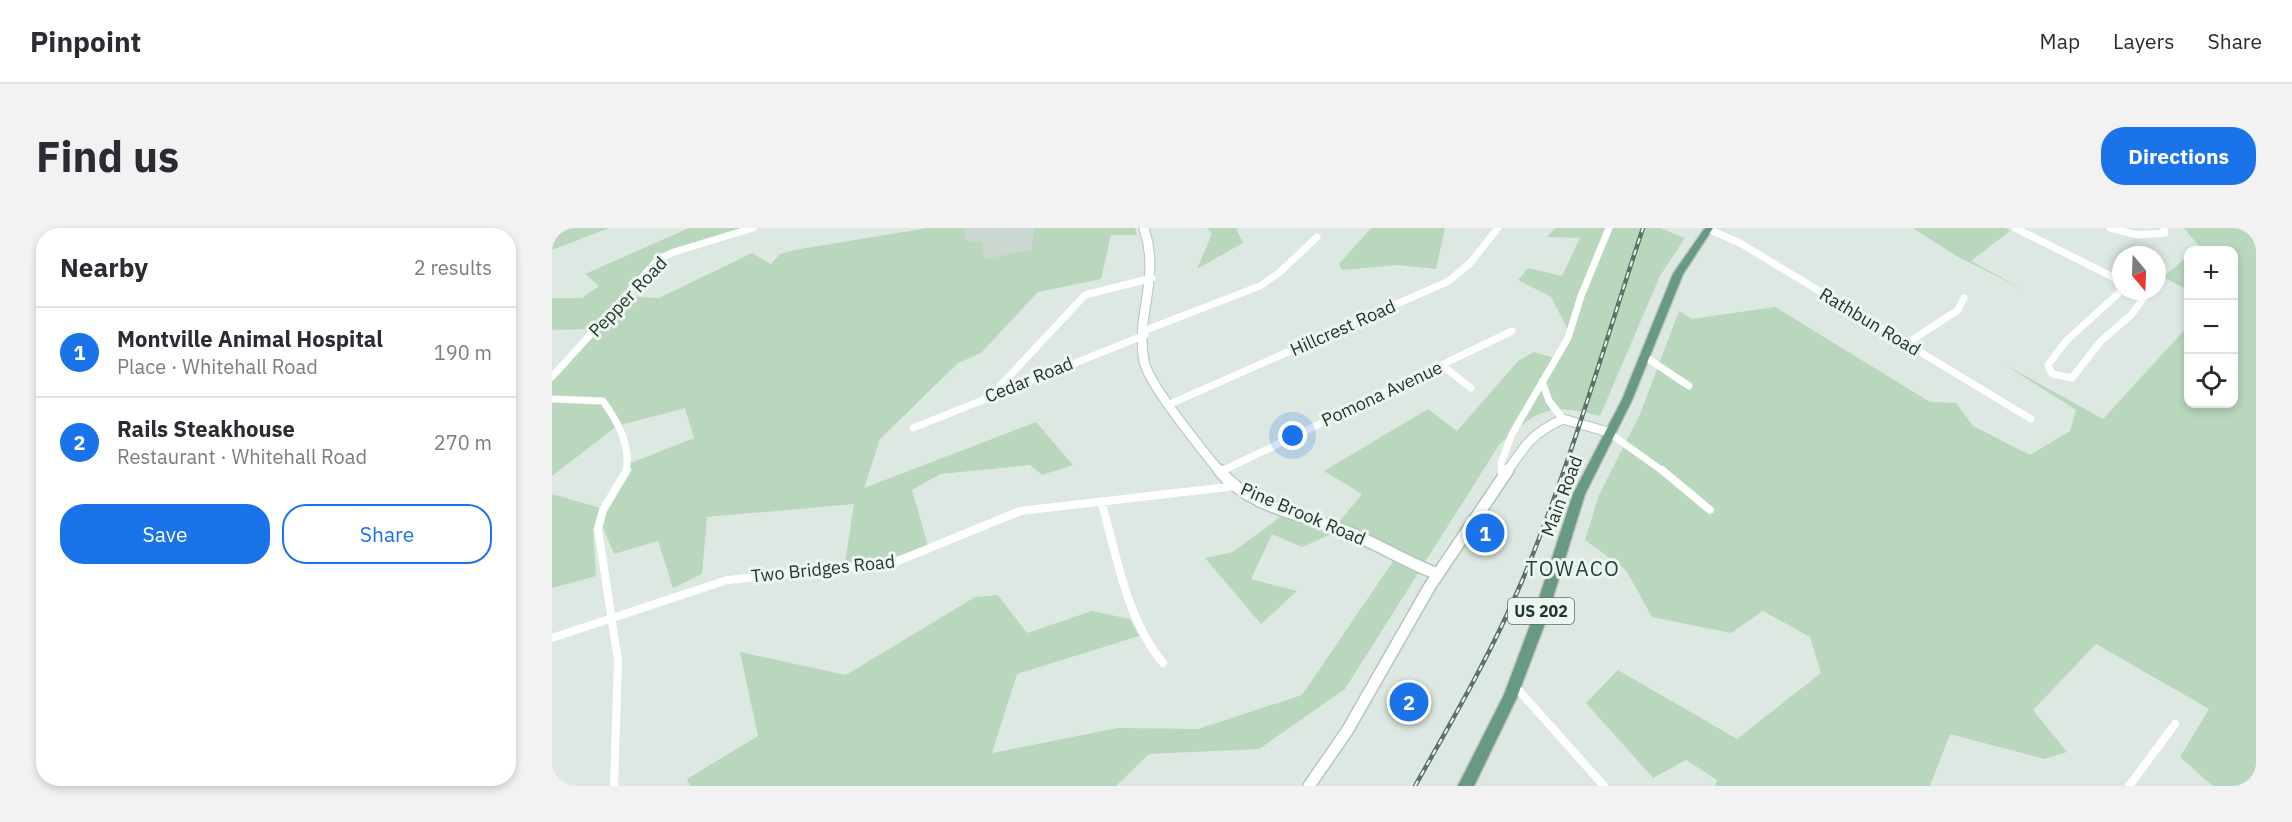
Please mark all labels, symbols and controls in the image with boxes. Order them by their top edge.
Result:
text: Pinpoint [30,23,141,60]
text: Map [2040,27,2080,55]
text: Layers [2113,27,2175,55]
text: Share [2208,27,2262,55]
button: Directions [2101,127,2256,185]
text: Find us [36,129,179,184]
north arrow [2112,246,2166,300]
map controls [2184,246,2238,408]
button: + [2184,246,2238,300]
text: Nearby [60,250,148,284]
street label: Pepper Road [583,251,672,342]
text: 2 results [414,254,492,281]
street label: Rathbun Road [1815,282,1925,361]
street label: Hillcrest Road [1287,294,1399,361]
button: − [2184,300,2238,354]
text: Montville Animal Hospital [117,324,383,353]
text: 1 [74,339,86,366]
text: 190 m [434,339,492,366]
street label: Cedar Road [981,351,1076,408]
text: Place · Whitehall Road [117,353,318,380]
button: locate [2184,354,2238,408]
street label: Pomona Avenue [1318,355,1446,432]
text: Rails Steakhouse [117,414,295,443]
your location [1278,421,1307,450]
text: 2 [74,429,86,456]
text: 270 m [434,429,492,456]
text: Restaurant · Whitehall Road [117,443,367,470]
street label: Main Road [1536,452,1587,539]
street label: Pine Brook Road [1237,477,1369,550]
button: Save [60,504,270,564]
button: Share [282,504,492,564]
pin: 1 [1466,510,1504,556]
street label: Two Bridges Road [750,550,896,587]
district label: TOWACO [1526,554,1620,582]
road number: US 202 [1508,598,1574,624]
pin: 2 [1390,680,1428,724]

